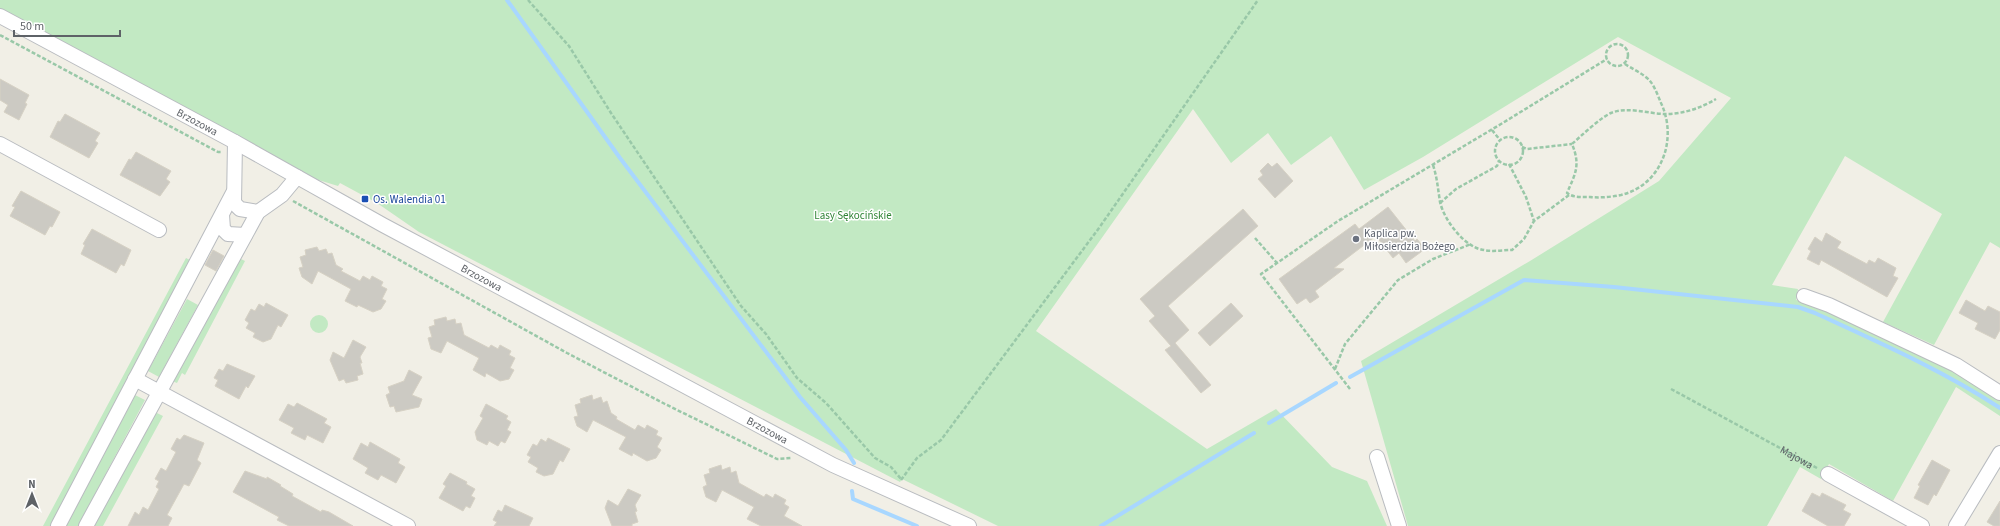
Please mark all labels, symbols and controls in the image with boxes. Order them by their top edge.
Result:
scale bar [14,12,120,38]
text: 50 m [20,18,44,35]
street label: Brzozowa [174,105,221,139]
place label: Os. Walendia 01 [373,192,446,207]
marker: Os. Walendia 01 [360,194,370,204]
park label: Lasy Sękocińskie [814,208,892,223]
place label: Kaplica pw. Miłosierdzia Bożego [1364,226,1455,254]
marker: Kaplica pw. Miłosierdzia Bożego [1351,234,1361,244]
street label: Brzozowa [458,260,505,295]
street label: Brzozowa [744,413,791,447]
street label: Majowa [1778,442,1816,472]
north arrow [12,474,52,514]
text: N [28,477,36,492]

